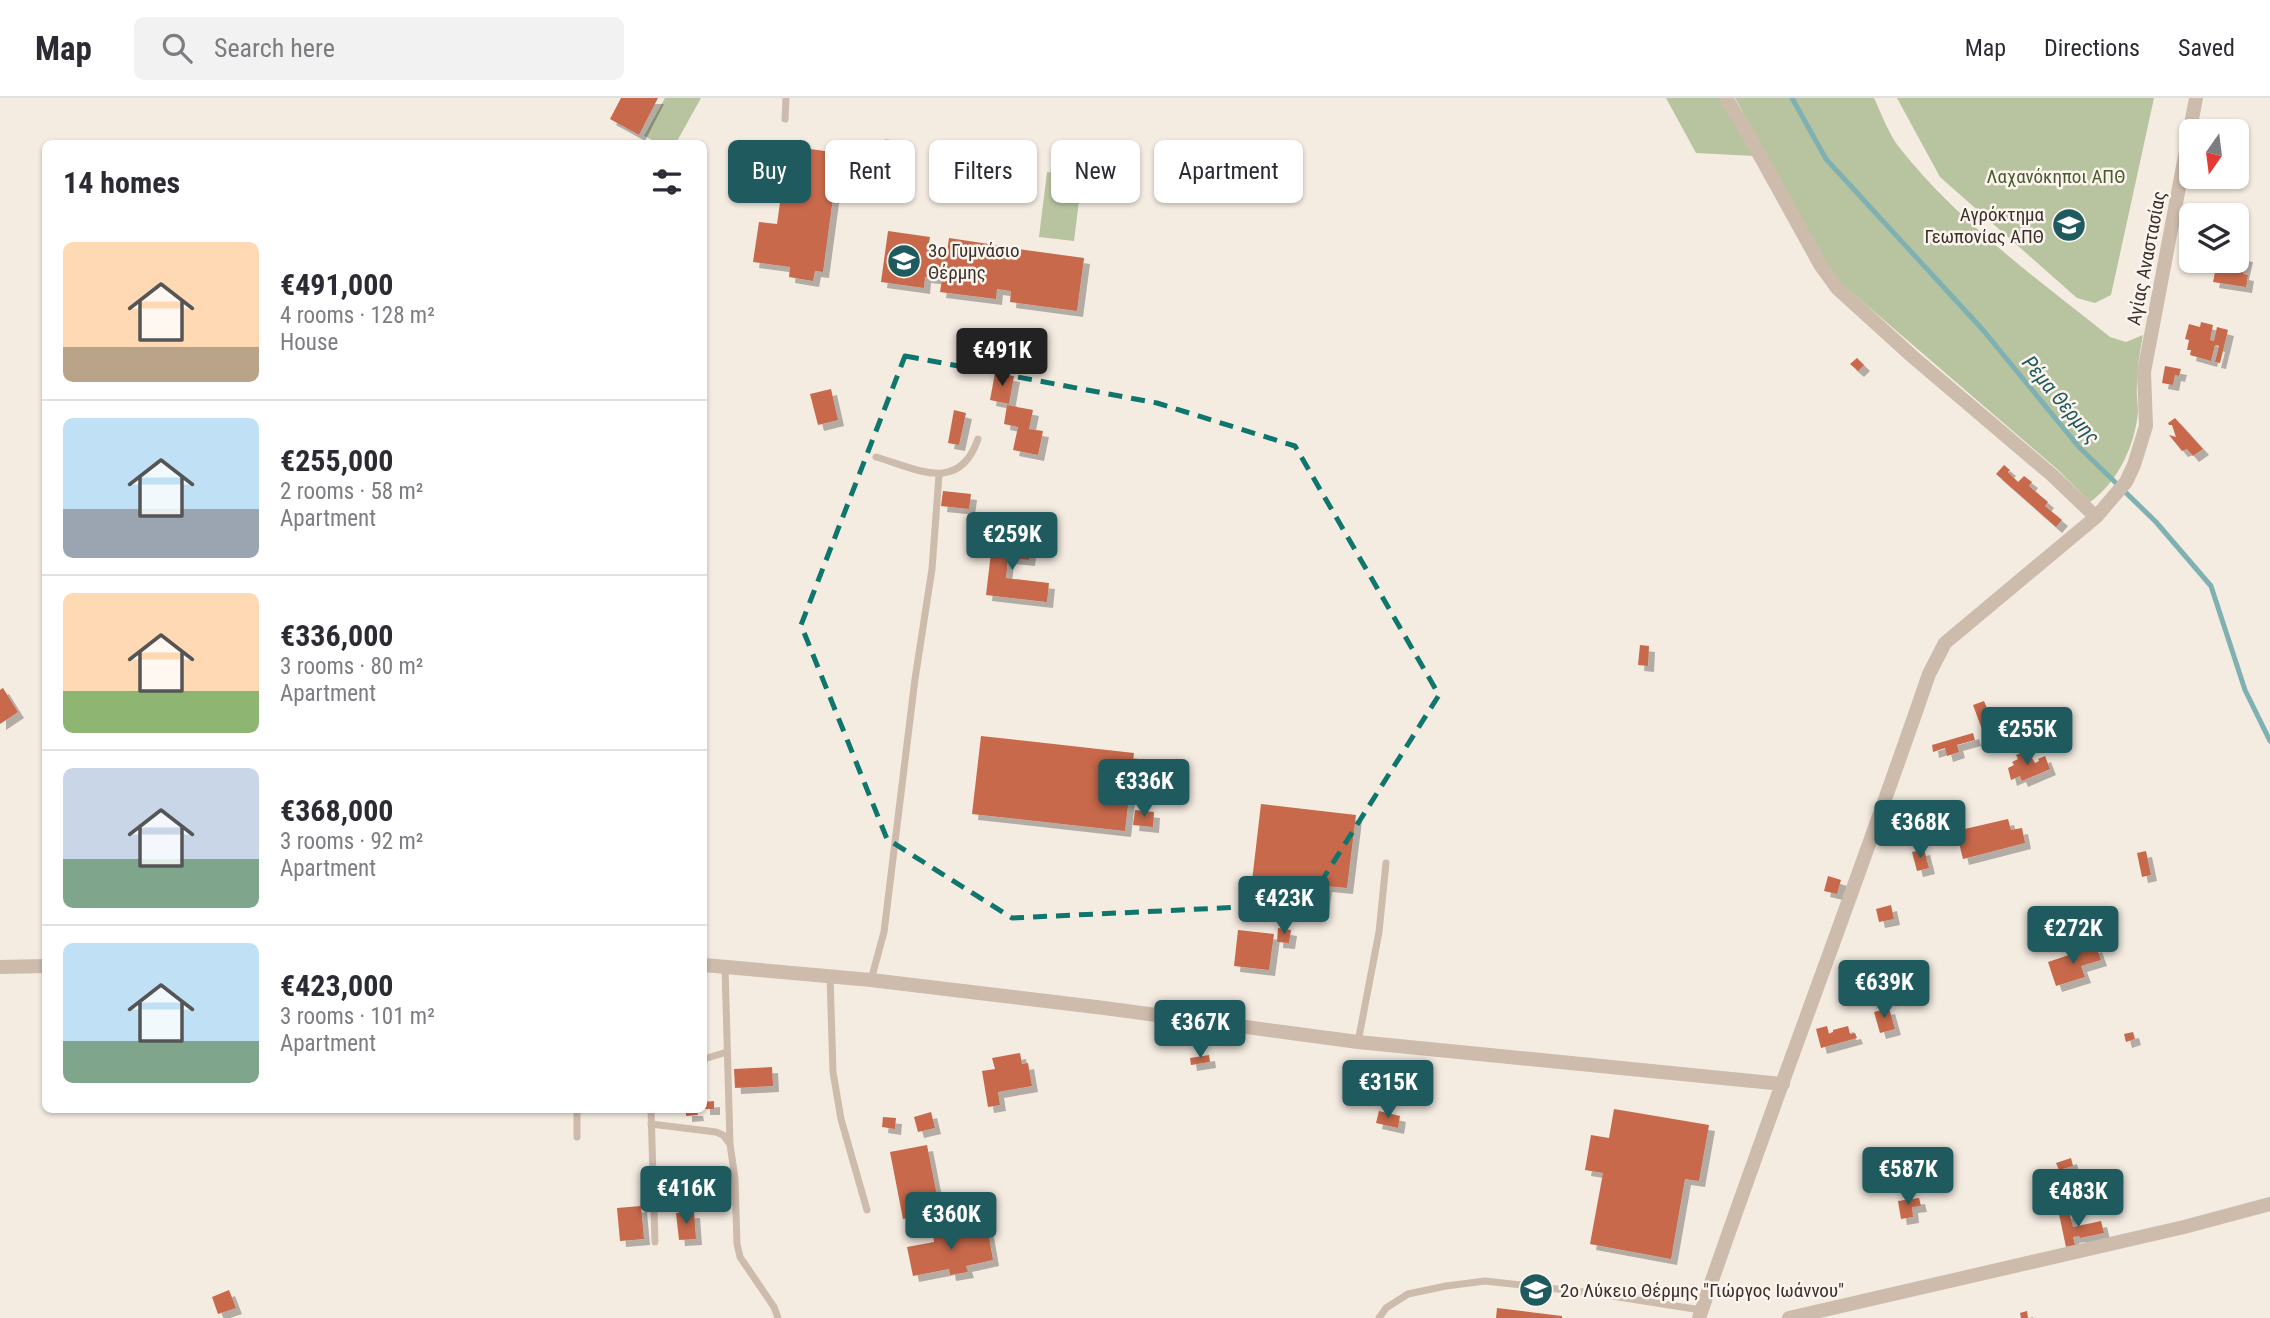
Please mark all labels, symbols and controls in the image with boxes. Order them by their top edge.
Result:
search box [134,17,624,80]
text: Map [35,29,92,68]
icon: search [158,29,196,67]
text: Search here [214,33,335,63]
text: Map [1965,34,2006,62]
text: Directions [2044,34,2140,62]
text: Saved [2178,34,2235,62]
north arrow [2179,119,2249,189]
map controls [2179,119,2249,273]
chip: Buy [728,140,811,203]
chip: Rent [825,140,915,203]
chip: Filters [929,140,1037,203]
chip: New [1051,140,1140,203]
chip: Apartment [1154,140,1303,203]
icon: filters [648,163,686,201]
text: 14 homes [63,165,180,200]
park label: Λαχανόκηποι ΑΠΘ [1987,165,2125,188]
street label: Αγίας Αναστασίας [2122,189,2171,327]
place label: Αγρόκτημα Γεωπονίας ΑΠΘ [1925,203,2045,248]
button: layers [2179,203,2249,273]
school or university icon: Αγρόκτημα Γεωπονίας ΑΠΘ [2050,206,2088,244]
place label: 3ο Γυμνάσιο Θέρμης [928,239,1020,284]
school or university icon: 3ο Γυμνάσιο Θέρμης [885,242,923,280]
text: €491,000 [280,267,393,302]
icon: home [119,270,203,354]
text: 4 rooms · 128 m² [280,302,435,329]
pin: €491K [953,328,1051,388]
text: House [280,329,338,356]
text: €491K [972,337,1032,364]
water label: Ρέμα Θέρμης [2017,351,2105,449]
text: €255,000 [280,443,393,478]
icon: home [119,446,203,530]
text: 2 rooms · 58 m² [280,478,423,505]
text: Apartment [280,505,376,532]
pin: €259K [963,512,1061,572]
text: €259K [982,521,1042,548]
text: €336,000 [280,618,393,653]
icon: home [119,621,203,705]
text: 3 rooms · 80 m² [280,653,423,680]
text: Apartment [280,680,376,707]
pin: €255K [1978,708,2076,767]
text: €255K [1997,716,2057,743]
pin: €336K [1095,760,1193,819]
text: €336K [1114,768,1174,795]
text: €368,000 [280,793,393,828]
icon: home [119,796,203,880]
pin: €368K [1871,800,1969,860]
text: €368K [1890,809,1950,836]
text: 3 rooms · 92 m² [280,828,423,855]
text: Apartment [280,855,376,882]
pin: €423K [1235,876,1333,936]
text: €423K [1254,885,1314,912]
pin: €272K [2024,906,2122,966]
text: €272K [2043,915,2103,942]
pin: €639K [1835,960,1933,1020]
text: €423,000 [280,968,393,1003]
text: €639K [1854,969,1914,996]
icon: home [119,971,203,1055]
pin: €367K [1151,1000,1249,1060]
text: 3 rooms · 101 m² [280,1003,435,1030]
text: €367K [1170,1009,1230,1036]
text: Apartment [280,1030,376,1057]
pin: €315K [1339,1060,1437,1120]
text: €315K [1358,1069,1418,1096]
pin: €587K [1859,1148,1957,1207]
text: €587K [1878,1156,1938,1183]
pin: €416K [637,1166,735,1226]
pin: €483K [2029,1170,2127,1229]
text: €416K [656,1175,716,1202]
text: €483K [2048,1178,2108,1205]
pin: €360K [902,1192,1000,1252]
text: €360K [921,1201,981,1228]
school or university icon: 2ο Λύκειο Θέρμης "Γιώργος Ιωάννου" [1517,1271,1555,1309]
place label: 2ο Λύκειο Θέρμης "Γιώργος Ιωάννου" [1560,1279,1844,1302]

